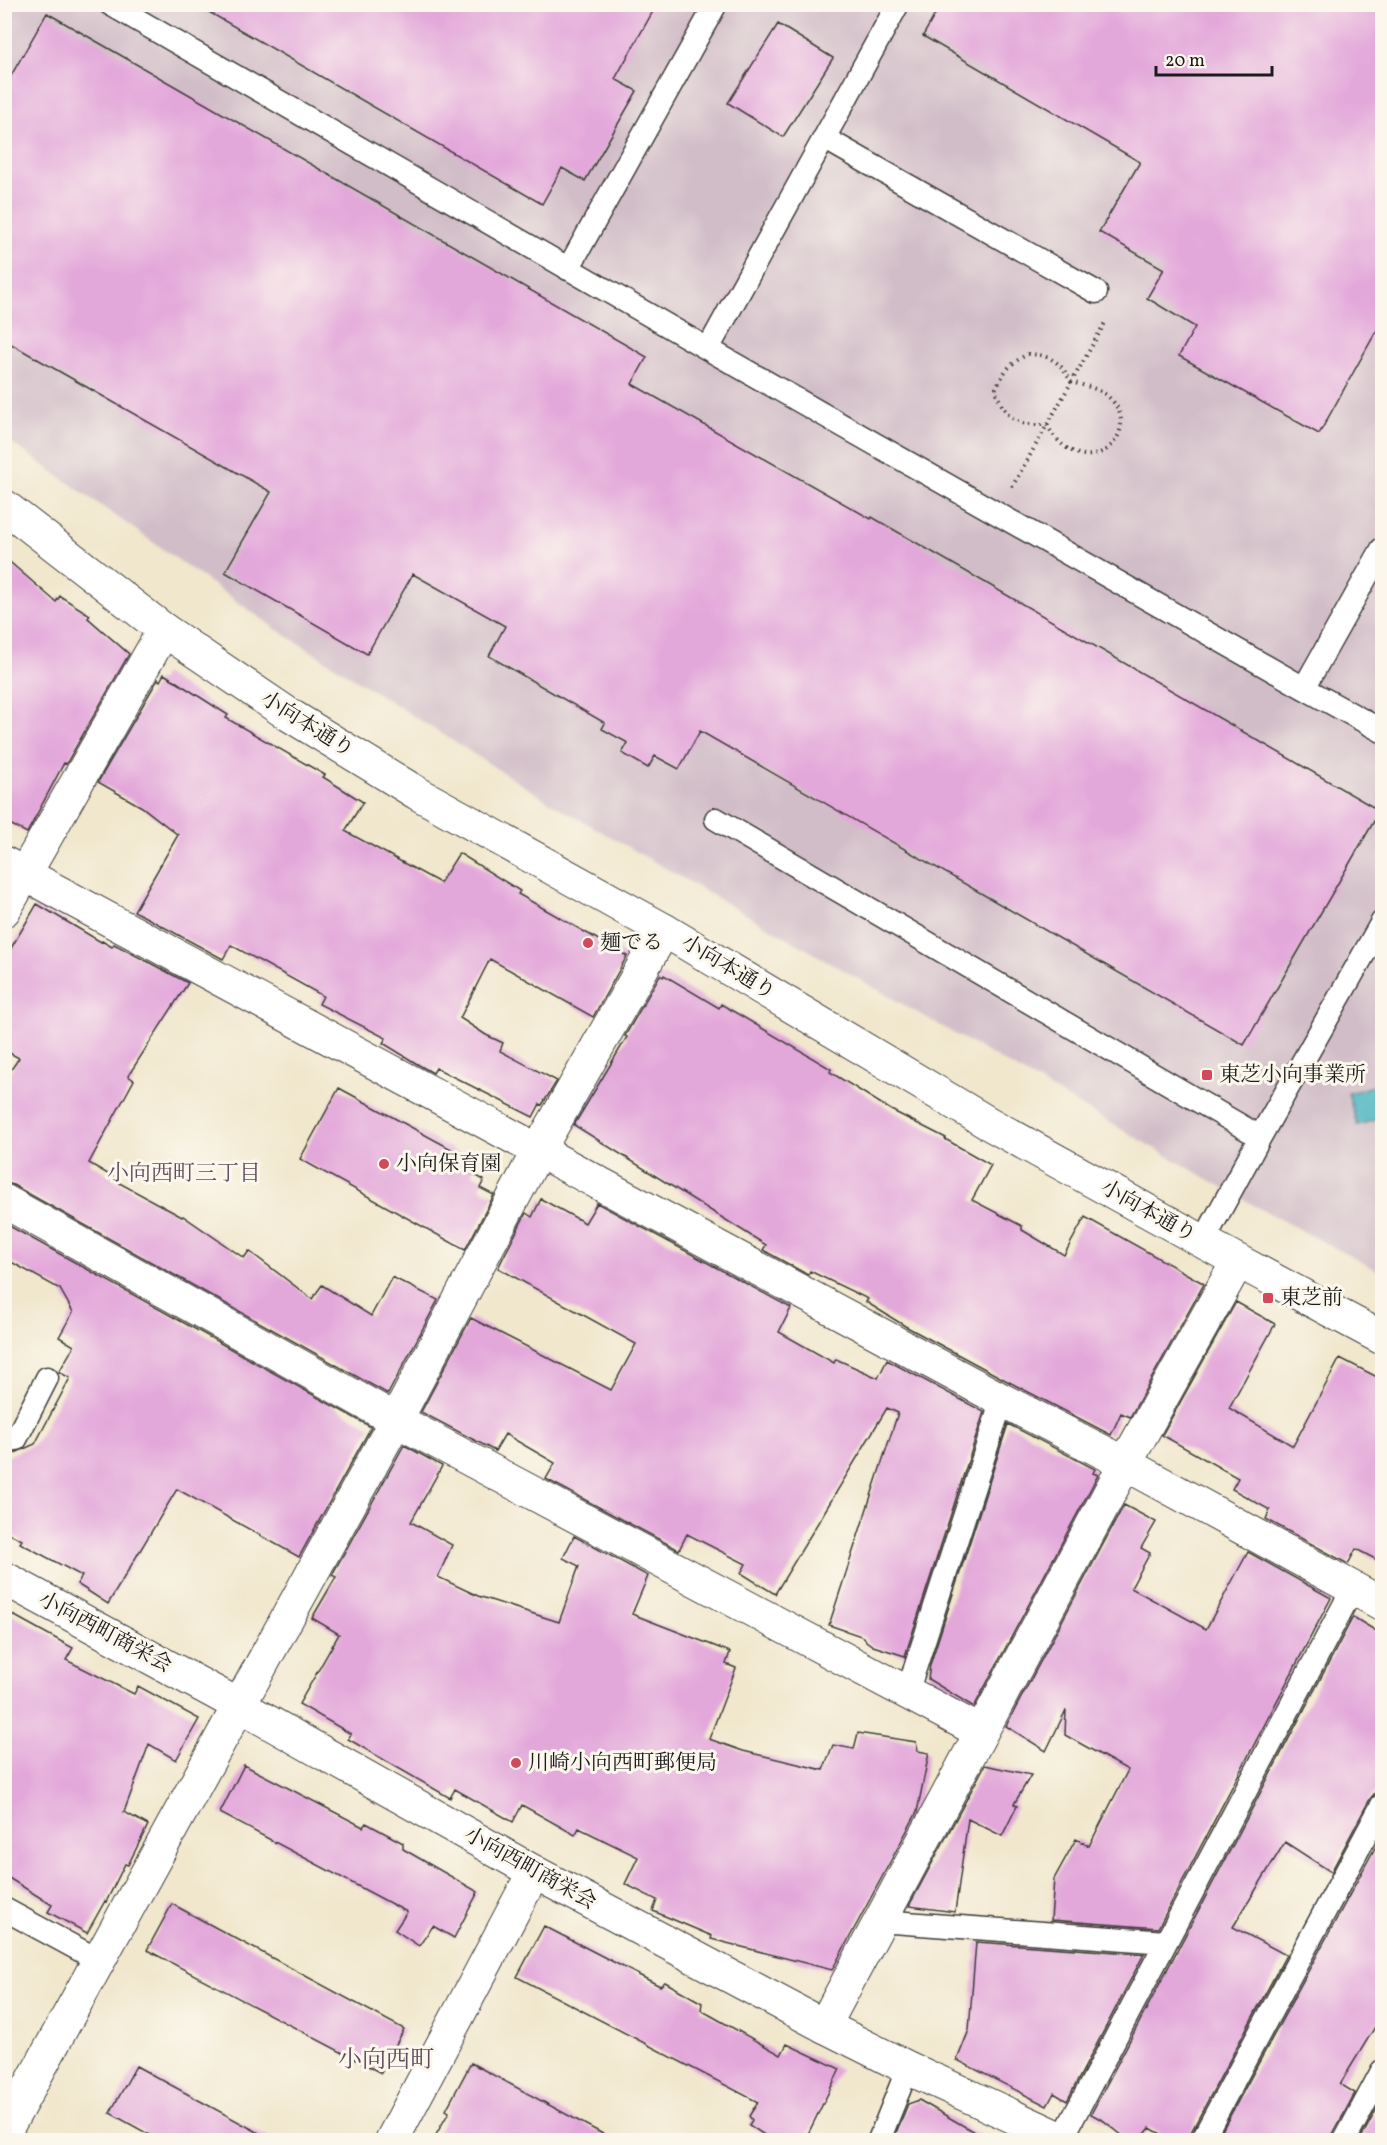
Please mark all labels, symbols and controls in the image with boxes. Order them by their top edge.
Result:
scale bar [1156,39,1272,77]
text: 20 m [1165,49,1205,74]
street label: 小向本通り [255,685,359,765]
place label: 麺でる [600,929,663,958]
street label: 小向本通り [676,929,780,1007]
marker: 麺でる [581,936,595,950]
place label: 東芝小向事業所 [1219,1061,1366,1090]
marker: 東芝小向事業所 [1200,1068,1214,1082]
place label: 小向保育園 [396,1150,501,1179]
marker: 小向保育園 [377,1157,391,1171]
district label: 小向西町三丁目 [107,1159,261,1190]
street label: 小向本通り [1095,1174,1201,1250]
place label: 東芝前 [1280,1284,1343,1313]
marker: 東芝前 [1261,1291,1275,1305]
street label: 小向西町商栄会 [33,1586,177,1680]
place label: 川崎小向西町郵便局 [528,1749,717,1778]
marker: 川崎小向西町郵便局 [509,1756,523,1770]
street label: 小向西町商栄会 [459,1821,601,1917]
district label: 小向西町 [338,2044,434,2078]

